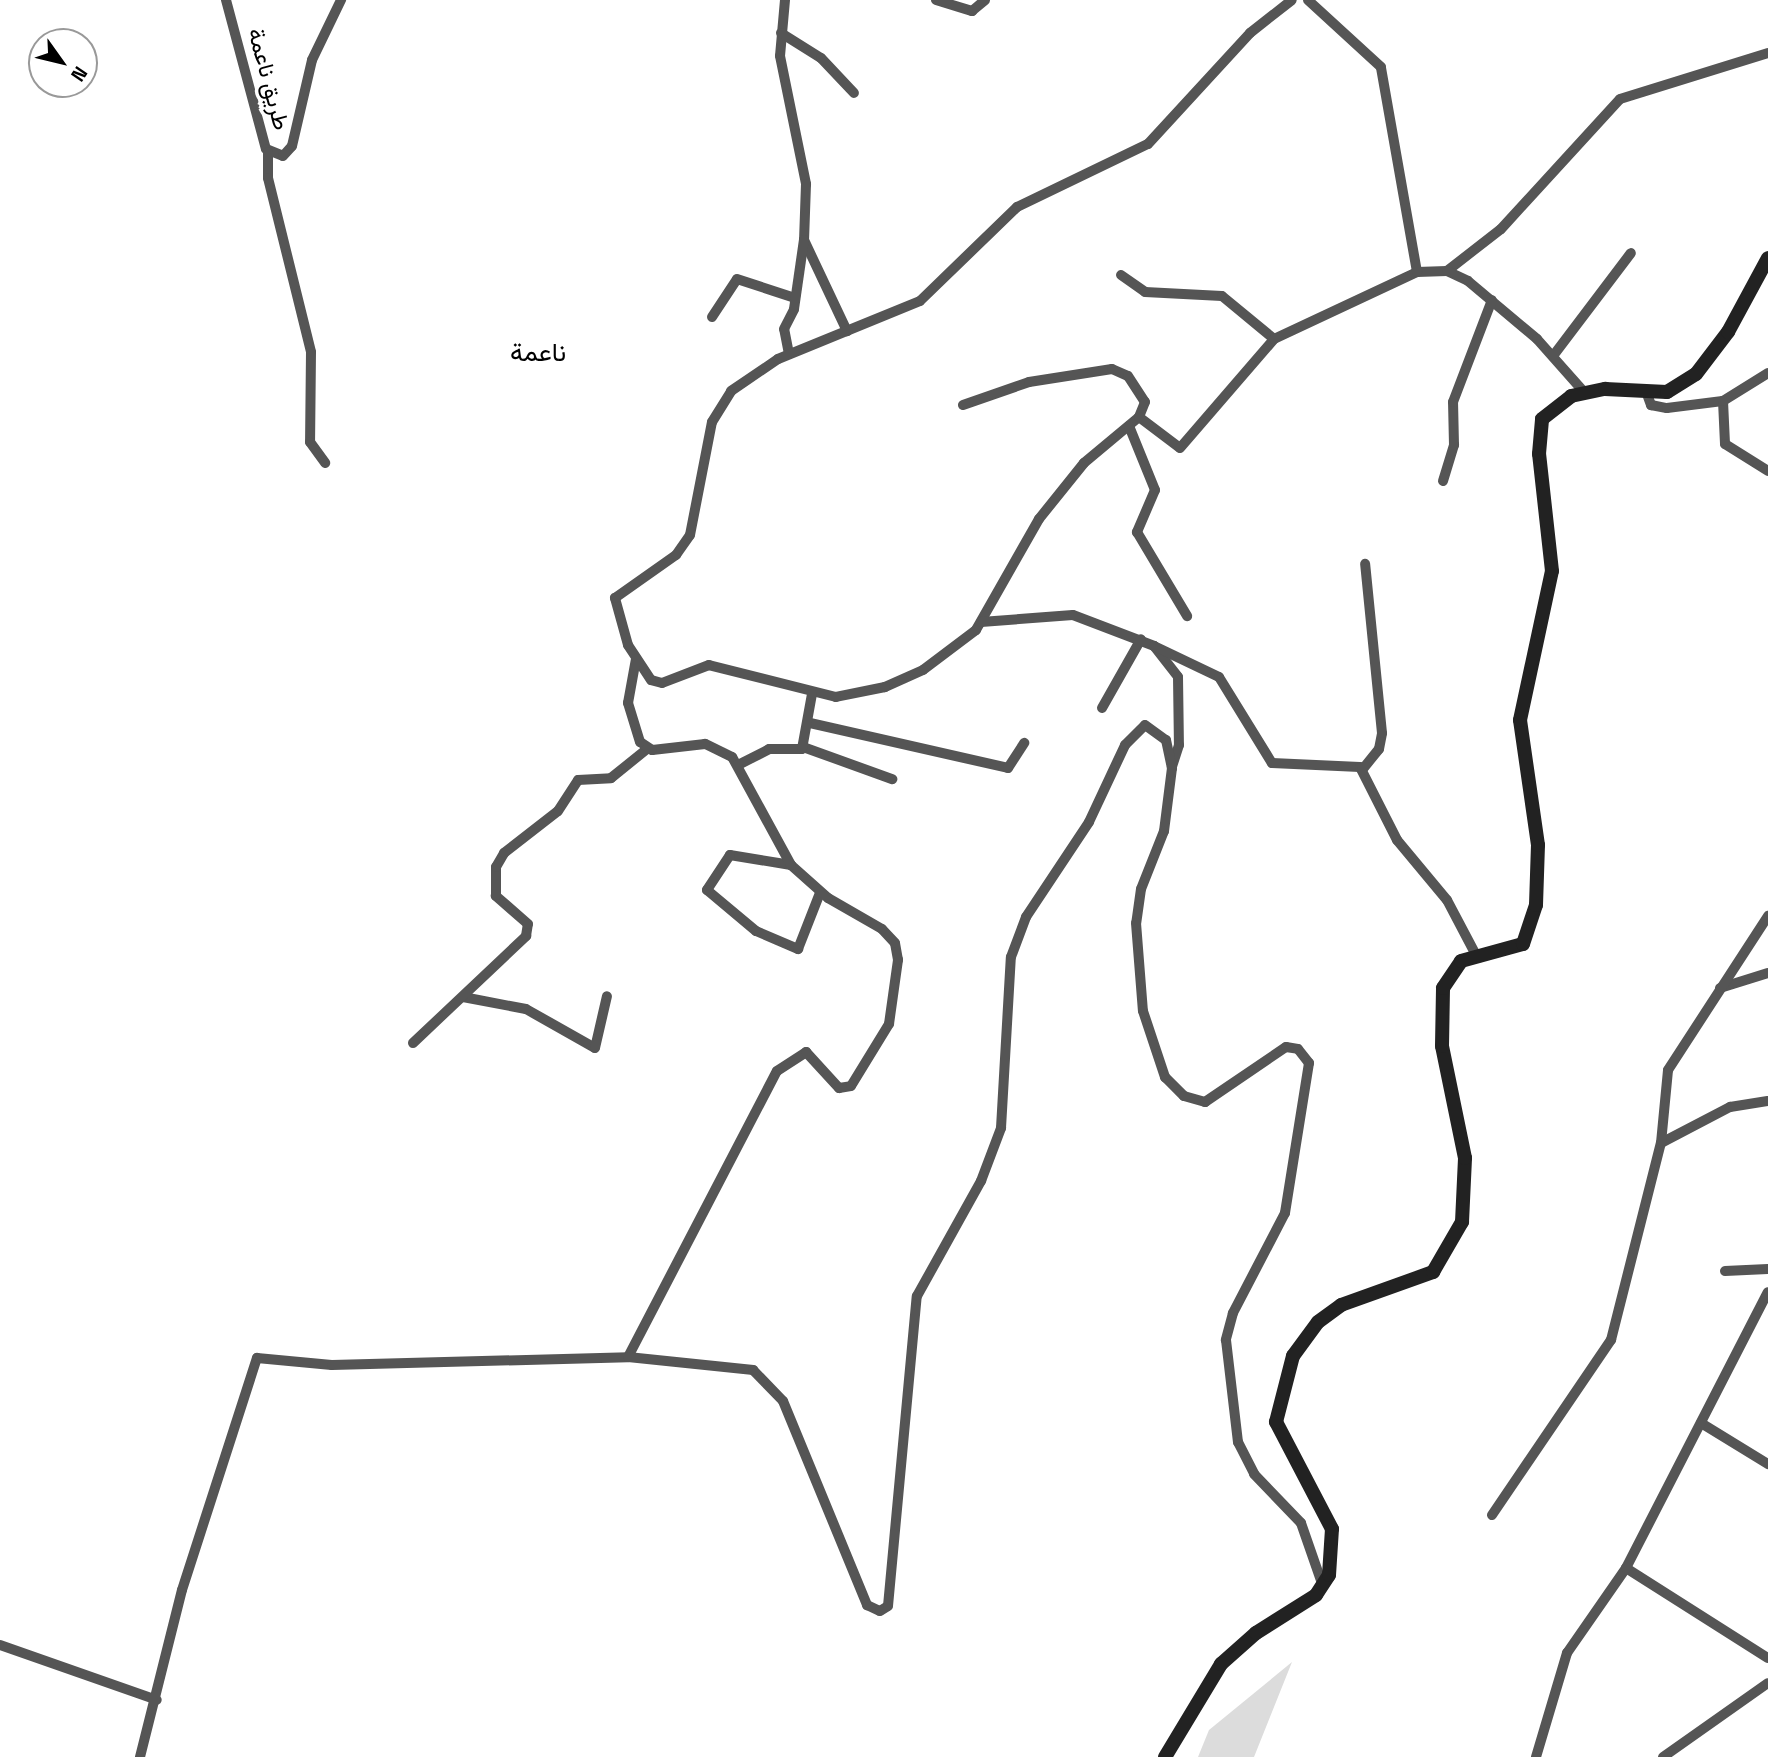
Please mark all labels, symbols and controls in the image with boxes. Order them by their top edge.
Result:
street label: طريق ناعمة [242,25,296,133]
north arrow [28,28,98,98]
text: N [65,62,93,86]
district label: ناعمة [510,337,566,369]

